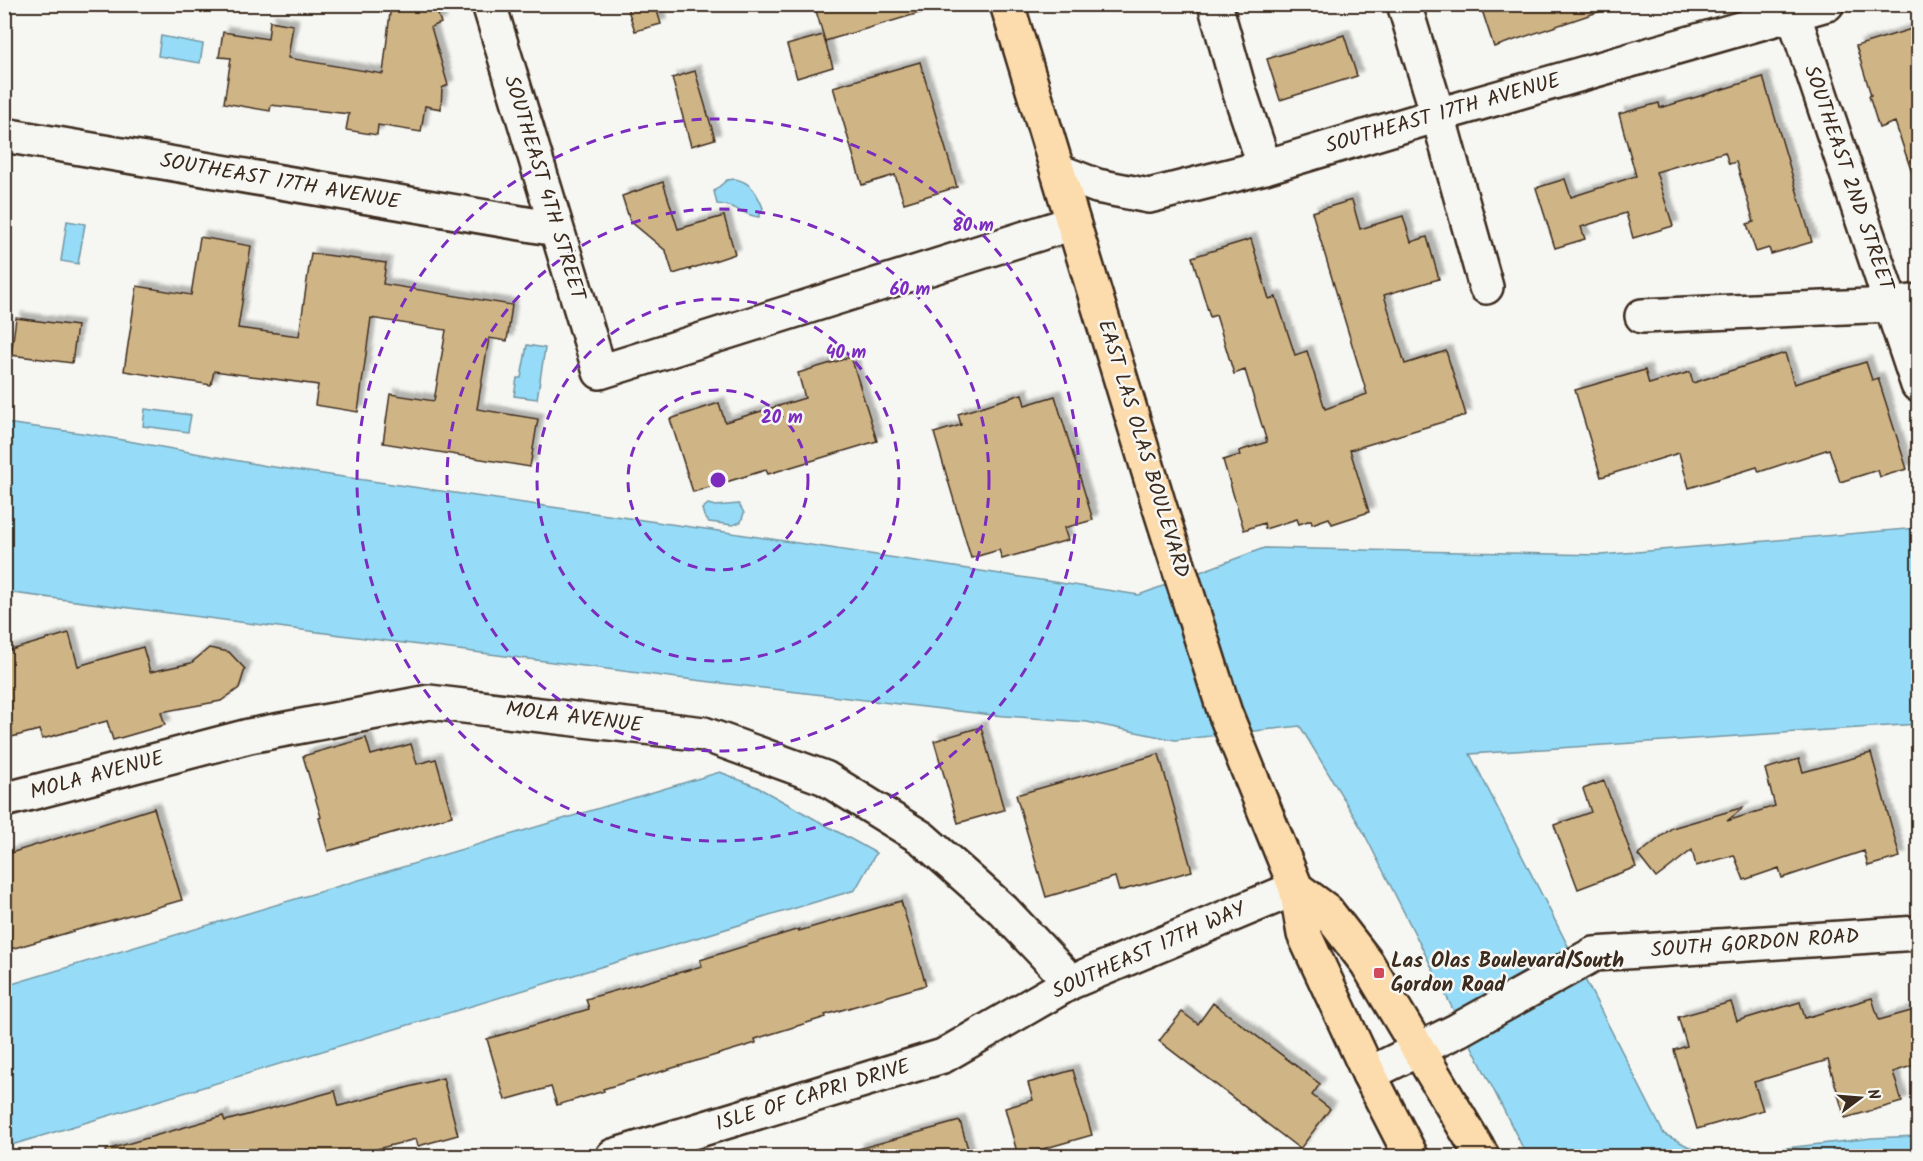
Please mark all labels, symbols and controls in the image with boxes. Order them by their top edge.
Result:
street label: SOUTHEAST 2ND STREET [1794,61,1903,297]
street label: SOUTHEAST 17TH AVENUE [1322,64,1565,163]
street label: SOUTHEAST 4TH STREET [494,72,594,306]
street label: SOUTHEAST 17TH AVENUE [157,145,403,219]
text: 80 m [952,212,994,241]
text: 60 m [890,276,931,305]
street label: EAST LAS OLAS BOULEVARD [1088,316,1198,582]
text: 40 m [826,339,867,368]
text: 20 m [761,404,803,433]
centre of rings [708,470,728,490]
street label: MOLA AVENUE [504,693,645,743]
street label: MOLA AVENUE [26,742,168,810]
street label: SOUTHEAST 17TH WAY [1047,893,1252,1009]
street label: SOUTH GORDON ROAD [1650,920,1860,968]
place label: Las Olas Boulevard/South Gordon Road [1391,945,1624,1002]
marker: Las Olas Boulevard/South Gordon Road [1372,966,1386,980]
street label: ISLE OF CAPRI DRIVE [712,1051,915,1141]
north arrow [1830,1068,1890,1128]
text: N [1860,1086,1886,1103]

